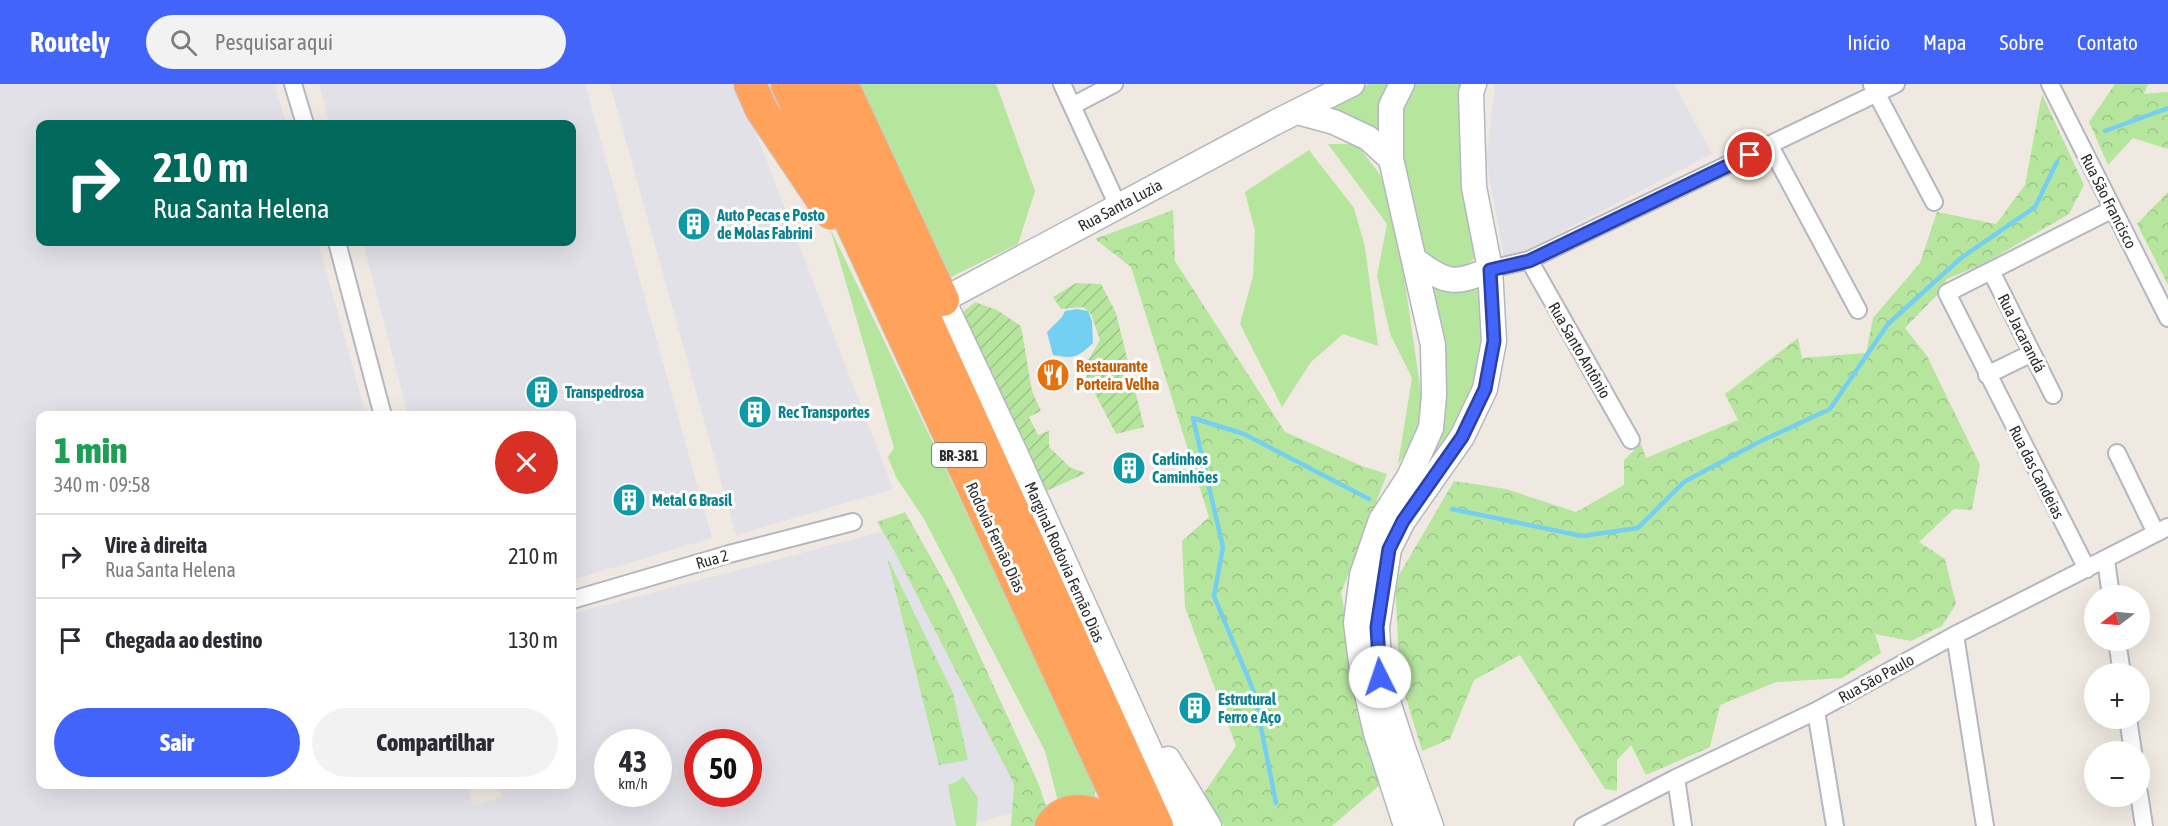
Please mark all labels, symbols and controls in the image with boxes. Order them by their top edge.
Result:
search box [146,15,566,69]
text: Routely [30,26,110,58]
icon: search [167,26,200,59]
text: Pesquisar aqui [215,29,333,55]
text: Início [1847,30,1890,54]
text: Mapa [1923,30,1967,54]
text: Sobre [2000,30,2044,54]
text: Contato [2077,30,2138,54]
pin [1724,129,1775,180]
icon: arrive [1733,138,1766,171]
text: 210 m [153,143,248,191]
icon: right [54,144,132,222]
street label: Rua São Francisco [2077,151,2141,251]
street label: Rua Santa Luzia [1075,175,1165,235]
text: Rua Santa Helena [153,193,330,224]
building icon: Auto Pecas e Posto de Molas Fabrini [676,206,712,242]
place label: Auto Pecas e Posto de Molas Fabrini [716,206,826,242]
street label: Rua Jacarandá [1994,291,2050,375]
street label: Rua Santo Antônio [1545,299,1615,401]
restaurant icon: Restaurante Porteira Velha [1035,357,1071,393]
place label: Restaurante Porteira Velha [1076,357,1159,393]
building icon: Transpedrosa [524,374,560,410]
place label: Transpedrosa [565,383,644,401]
building icon: Rec Transportes [737,394,773,430]
place label: Rec Transportes [778,403,870,421]
street label: Rua das Candeias [2006,422,2068,522]
text: 1 min [54,429,128,471]
button: close [495,431,558,494]
road number: BR-381 [932,443,986,467]
building icon: Carlinhos Caminhões [1111,450,1147,486]
place label: Carlinhos Caminhões [1152,450,1218,486]
text: 340 m · 09:58 [54,473,150,496]
street label: Rodovia Fernão Dias [963,479,1029,595]
street label: Marginal Rodovia Fernão Dias [1021,479,1109,646]
building icon: Metal G Brasil [611,482,647,518]
place label: Metal G Brasil [652,491,733,509]
text: Vire à direita [105,532,207,558]
icon: right [54,540,87,573]
text: 210 m [508,543,558,569]
street label: Rua 2 [694,546,730,572]
text: Rua Santa Helena [105,558,236,581]
north arrow [2084,585,2150,651]
map controls [2084,585,2150,807]
icon: arrive [54,624,87,657]
text: Chegada ao destino [105,627,263,653]
text: 130 m [508,627,558,653]
position arrow [1348,645,1412,709]
street label: Rua São Paulo [1835,650,1917,706]
button: + [2084,663,2150,729]
building icon: Estrutural Ferro e Aço [1177,690,1213,726]
place label: Estrutural Ferro e Aço [1218,690,1282,726]
button: Sair [54,708,300,777]
button: Compartilhar [312,708,558,777]
speed limit sign: 50 [684,729,762,807]
button: − [2084,741,2150,807]
text: 43 [619,744,647,778]
text: km/h [618,775,648,792]

